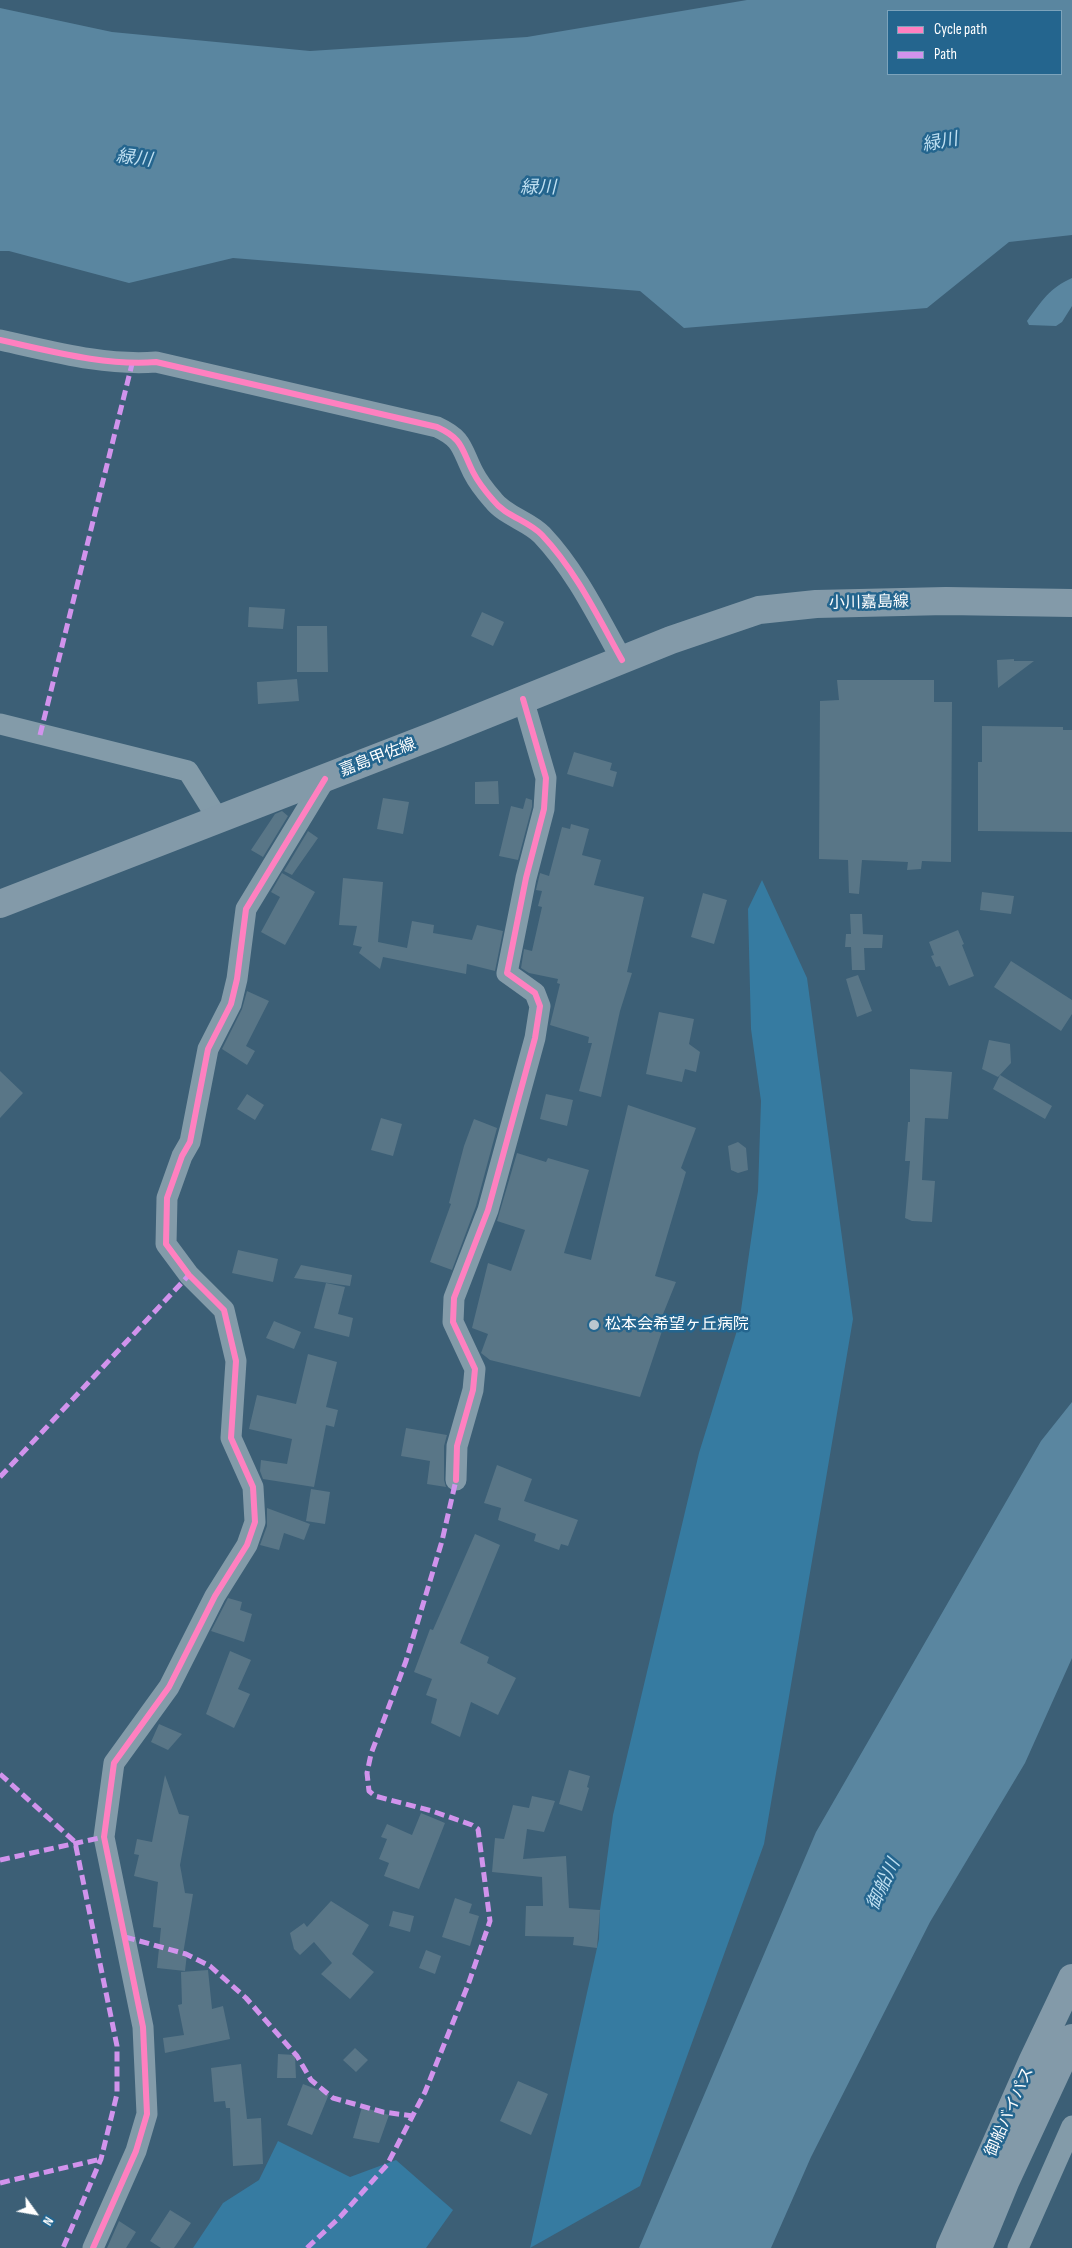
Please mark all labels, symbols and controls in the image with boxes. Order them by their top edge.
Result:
legend [887,10,1062,75]
text: Cycle path [934,20,987,39]
text: Path [934,45,957,64]
water label: 緑川 [920,129,960,157]
water label: 緑川 [115,146,153,172]
water label: 緑川 [520,177,556,199]
street label: 小川嘉島線 [829,593,909,613]
street label: 嘉島甲佐線 [337,735,419,781]
place label: 松本会希望ヶ丘病院 [605,1315,749,1335]
marker: 松本会希望ヶ丘病院 [587,1318,601,1332]
water label: 御船川 [863,1856,905,1914]
street label: 御船バイパス [982,2064,1038,2160]
north arrow [10,2188,60,2238]
text: N [39,2214,57,2229]

